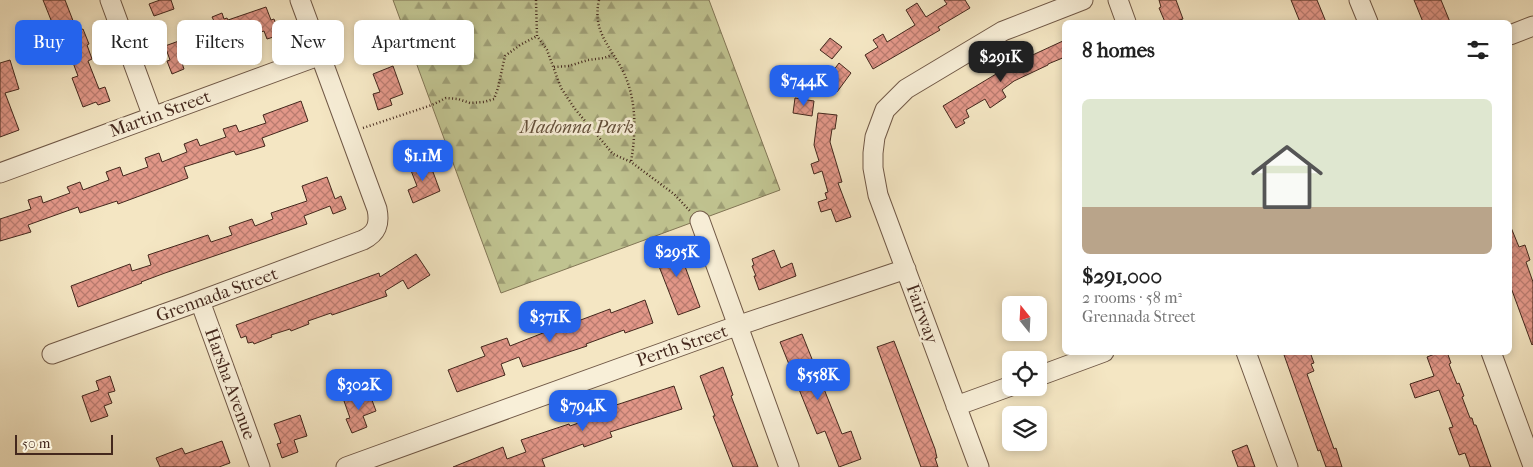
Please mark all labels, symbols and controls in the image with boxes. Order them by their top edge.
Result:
chip: Buy [15,20,82,65]
chip: Rent [92,20,167,65]
chip: Filters [177,20,262,65]
chip: New [272,20,344,65]
chip: Apartment [354,20,474,65]
icon: filters [1464,36,1492,64]
text: 8 homes [1082,38,1155,62]
pin: $291K [966,41,1036,83]
text: $291K [980,47,1022,66]
pin: $744K [769,64,839,107]
text: $744K [781,71,827,90]
street label: Martin Street [107,86,214,142]
park label: Madonna Park [518,117,634,138]
icon: home [1242,132,1332,222]
pin: $1.1M [388,140,458,182]
text: $1.1M [404,146,442,165]
pin: $295K [642,236,712,278]
text: $295K [655,242,699,261]
street label: Grennada Street [153,263,281,327]
text: $291,000 [1082,264,1162,288]
street label: Fairway [902,281,943,348]
text: 2 rooms · 58 m² [1082,288,1182,307]
north arrow [1002,296,1048,341]
map controls [1002,296,1047,451]
pin: $371K [515,300,585,343]
text: $371K [530,307,570,326]
text: Grennada Street [1082,307,1196,326]
street label: Perth Street [634,320,731,371]
street label: Harsha Avenue [200,325,260,443]
button: locate [1002,351,1047,396]
pin: $558K [783,358,853,401]
text: $558K [797,365,839,384]
pin: $302K [324,368,394,411]
text: $302K [337,375,381,394]
pin: $794K [548,390,618,432]
text: $794K [560,396,606,415]
button: layers [1002,406,1047,451]
scale bar [15,432,112,455]
text: 50 m [22,435,50,452]

